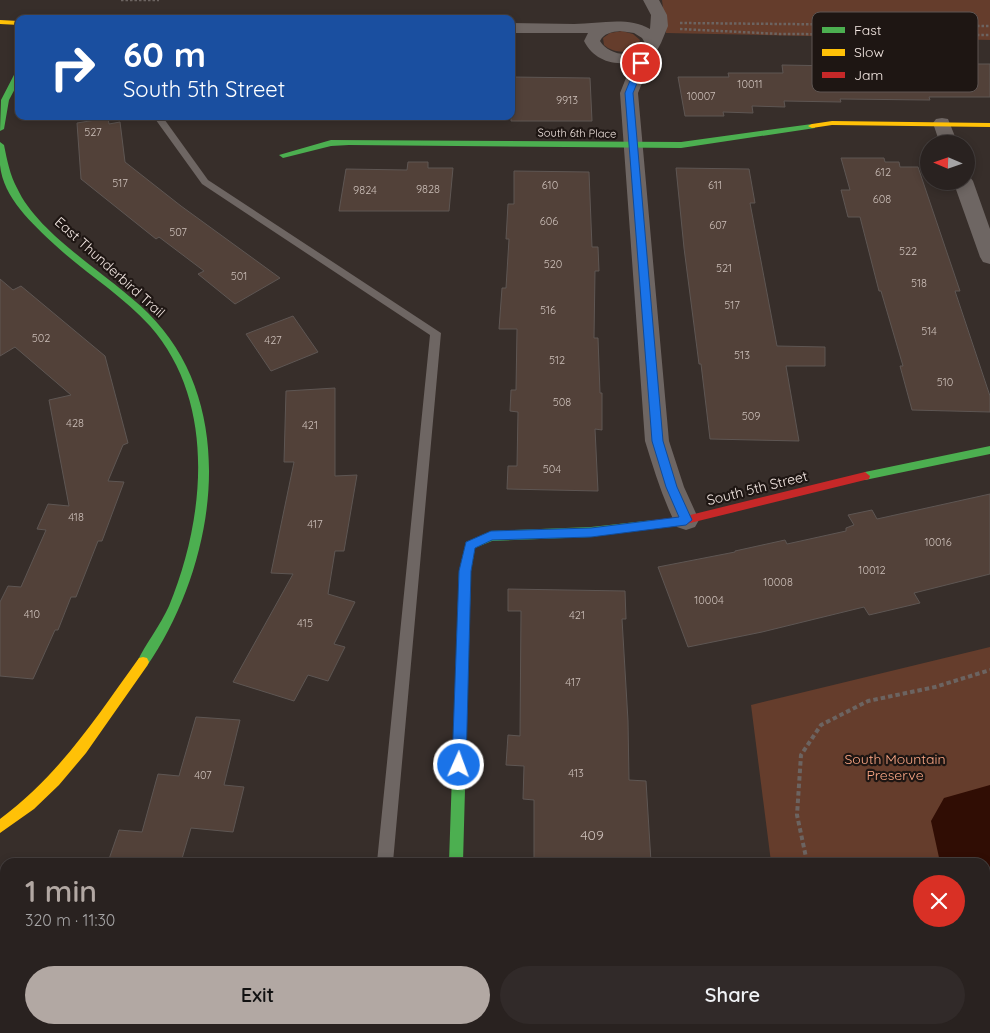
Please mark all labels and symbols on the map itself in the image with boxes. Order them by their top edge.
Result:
legend [812,12,978,92]
text: Fast [854,21,882,39]
pin [620,42,662,84]
text: Slow [854,43,884,61]
text: Jam [854,66,883,84]
house number: 10011 [737,77,763,91]
house number: 10007 [687,89,716,103]
house number: 9913 [556,93,578,107]
house number: 527 [84,125,102,139]
street label: South 6th Place [538,125,616,141]
north arrow [920,135,975,190]
house number: 612 [875,165,891,179]
house number: 517 [112,176,128,190]
house number: 610 [542,178,558,192]
house number: 611 [708,178,722,192]
house number: 9828 [416,182,440,196]
house number: 9824 [353,183,377,197]
house number: 608 [873,192,891,206]
street label: East Thunderbird Trail [51,213,169,321]
house number: 606 [540,214,558,228]
house number: 607 [709,218,727,232]
house number: 507 [169,225,187,239]
house number: 522 [899,244,917,258]
house number: 520 [544,257,562,271]
house number: 521 [716,261,732,275]
house number: 501 [231,269,247,283]
house number: 518 [911,276,927,290]
house number: 517 [724,298,740,312]
house number: 516 [540,303,556,317]
house number: 514 [921,324,937,338]
house number: 502 [32,331,50,345]
house number: 427 [264,333,282,347]
house number: 513 [734,348,750,362]
house number: 512 [549,353,565,367]
house number: 510 [937,375,953,389]
house number: 508 [553,395,571,409]
house number: 509 [742,409,760,423]
house number: 428 [66,416,84,430]
house number: 421 [302,418,318,432]
house number: 504 [543,462,561,476]
street label: South 5th Street [705,467,809,509]
house number: 418 [68,510,84,524]
house number: 417 [307,517,323,531]
house number: 10016 [924,535,952,549]
house number: 10012 [858,563,886,577]
house number: 10008 [763,575,793,589]
house number: 10004 [694,593,724,607]
house number: 410 [24,607,40,621]
house number: 421 [569,608,585,622]
house number: 415 [297,616,313,630]
house number: 417 [565,675,581,689]
position arrow [432,738,484,790]
park label: South Mountain Preserve [844,750,946,784]
house number: 413 [568,766,584,780]
house number: 407 [194,768,212,782]
house number: 409 [580,826,604,844]

